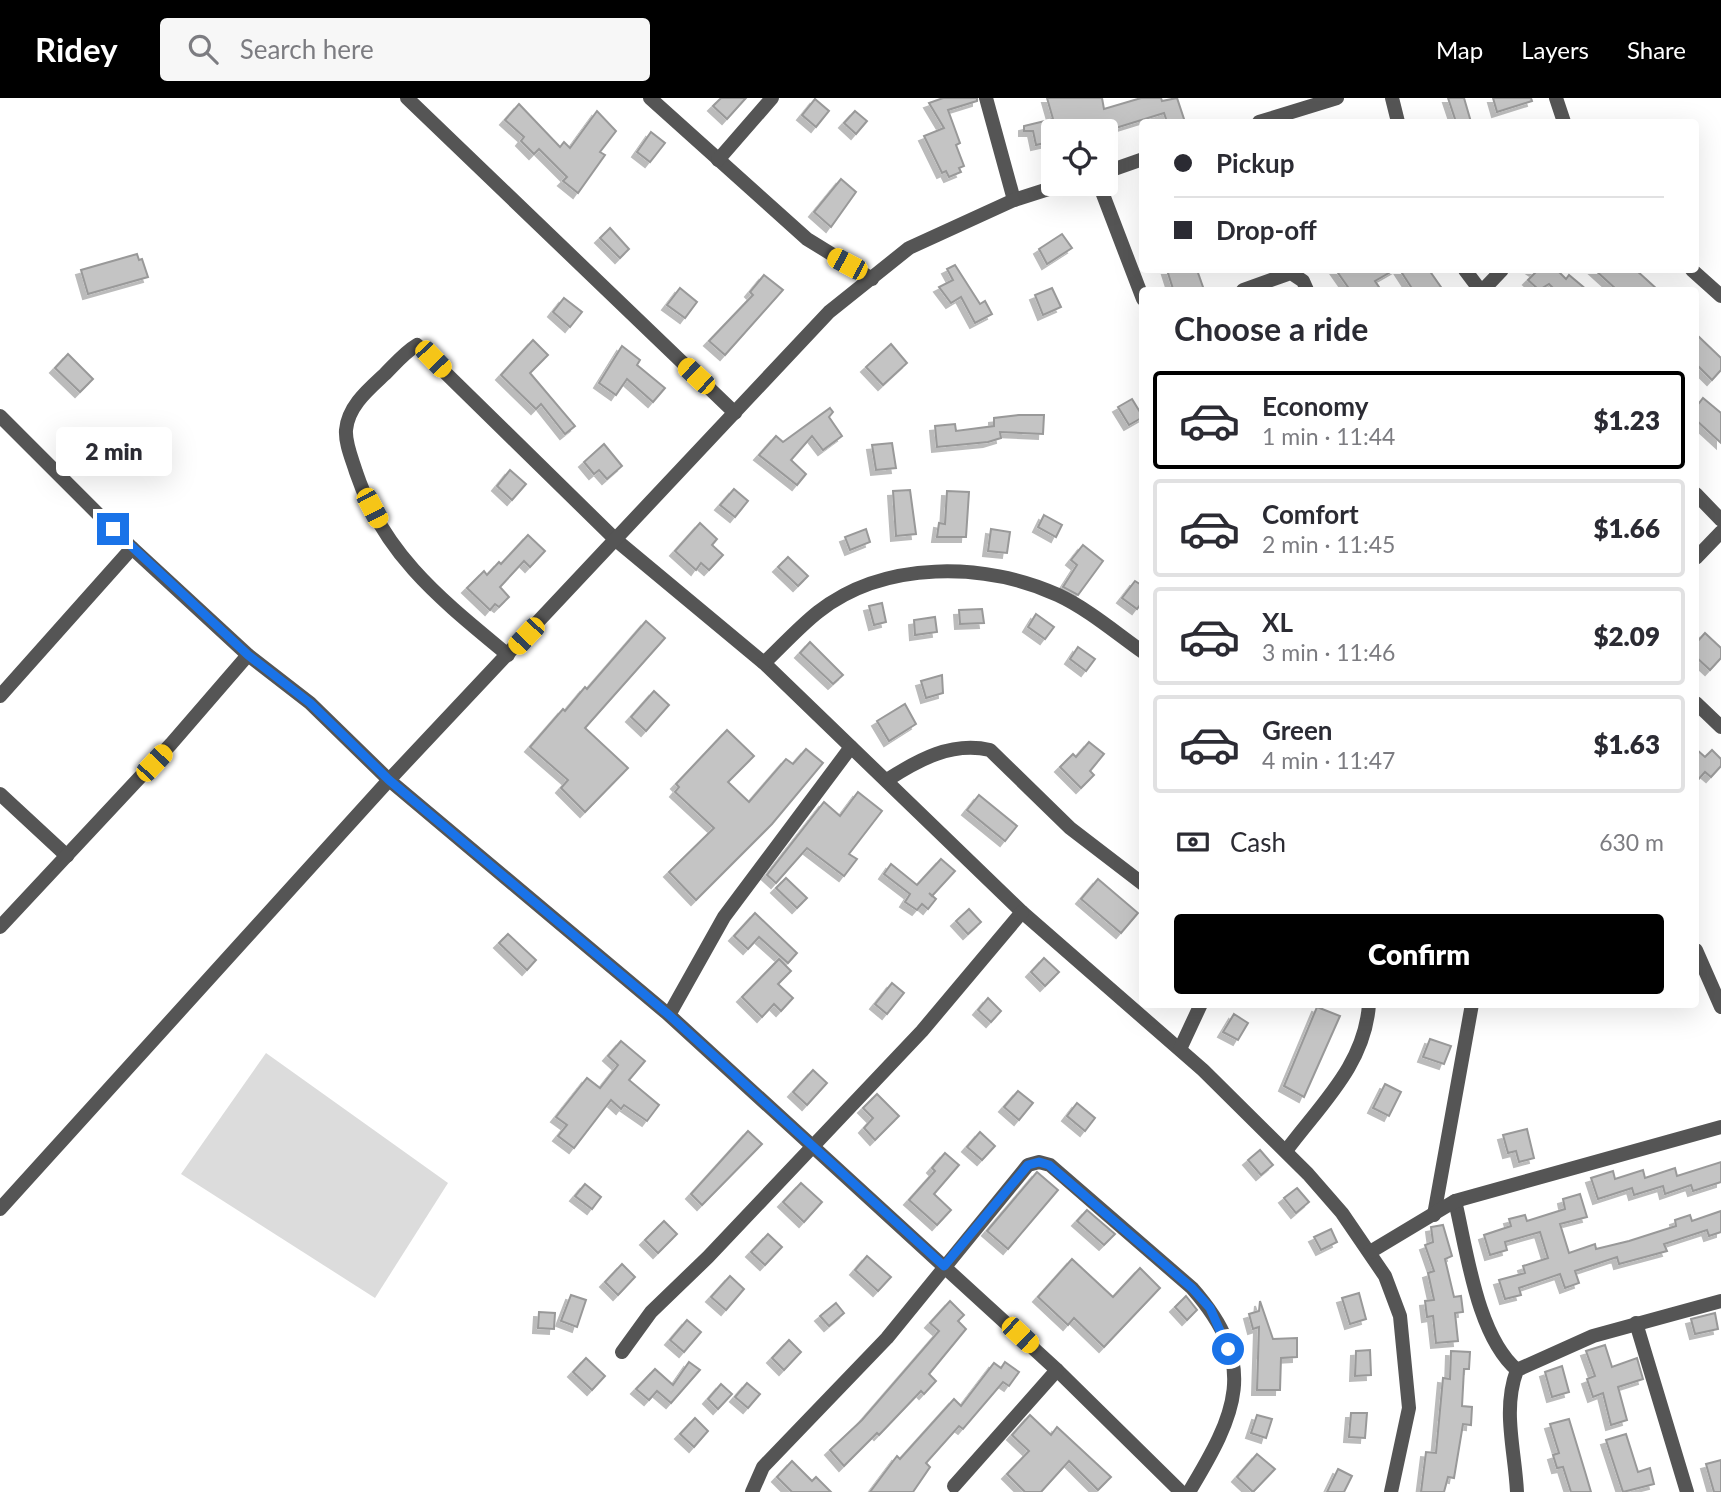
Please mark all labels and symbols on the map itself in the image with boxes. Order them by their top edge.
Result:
car [824,245,871,283]
car [411,337,456,381]
car [674,354,719,398]
callout: 2 min [55,428,171,476]
car [353,485,392,531]
route end [97,513,129,545]
car [504,613,549,659]
car [132,740,177,786]
car [998,1313,1043,1357]
route start [1212,1333,1244,1365]

